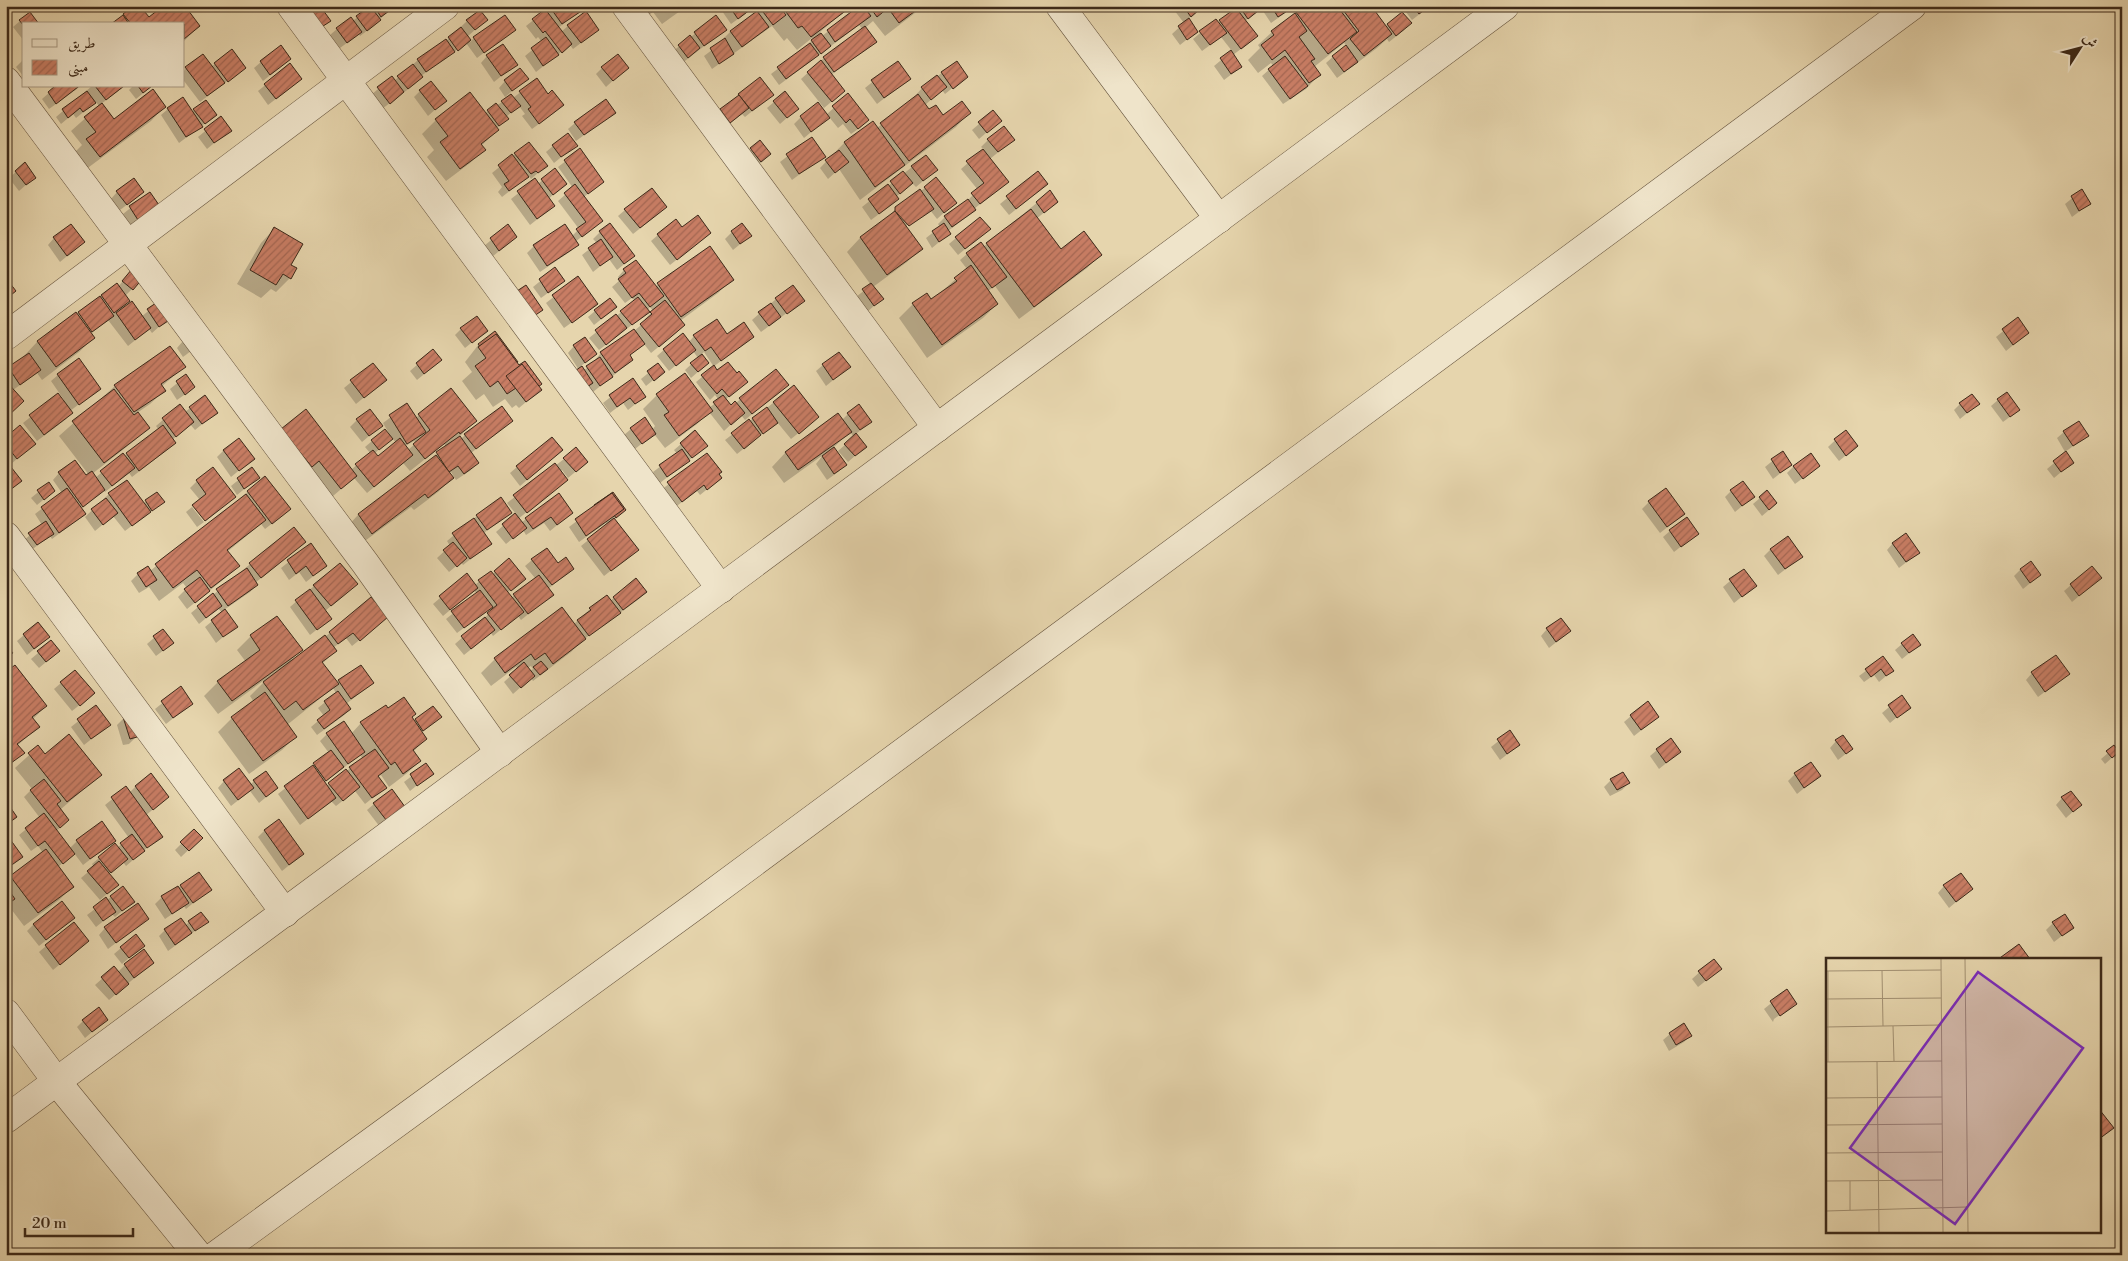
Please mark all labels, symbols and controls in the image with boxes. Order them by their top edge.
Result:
legend [22,22,185,88]
north arrow [2056,22,2106,72]
text: ش [2078,30,2101,52]
text: طريق [68,34,95,53]
text: مبنى [68,58,88,78]
inset map [1826,958,2100,1234]
scale bar [25,1206,132,1238]
text: 20 m [32,1214,67,1233]

